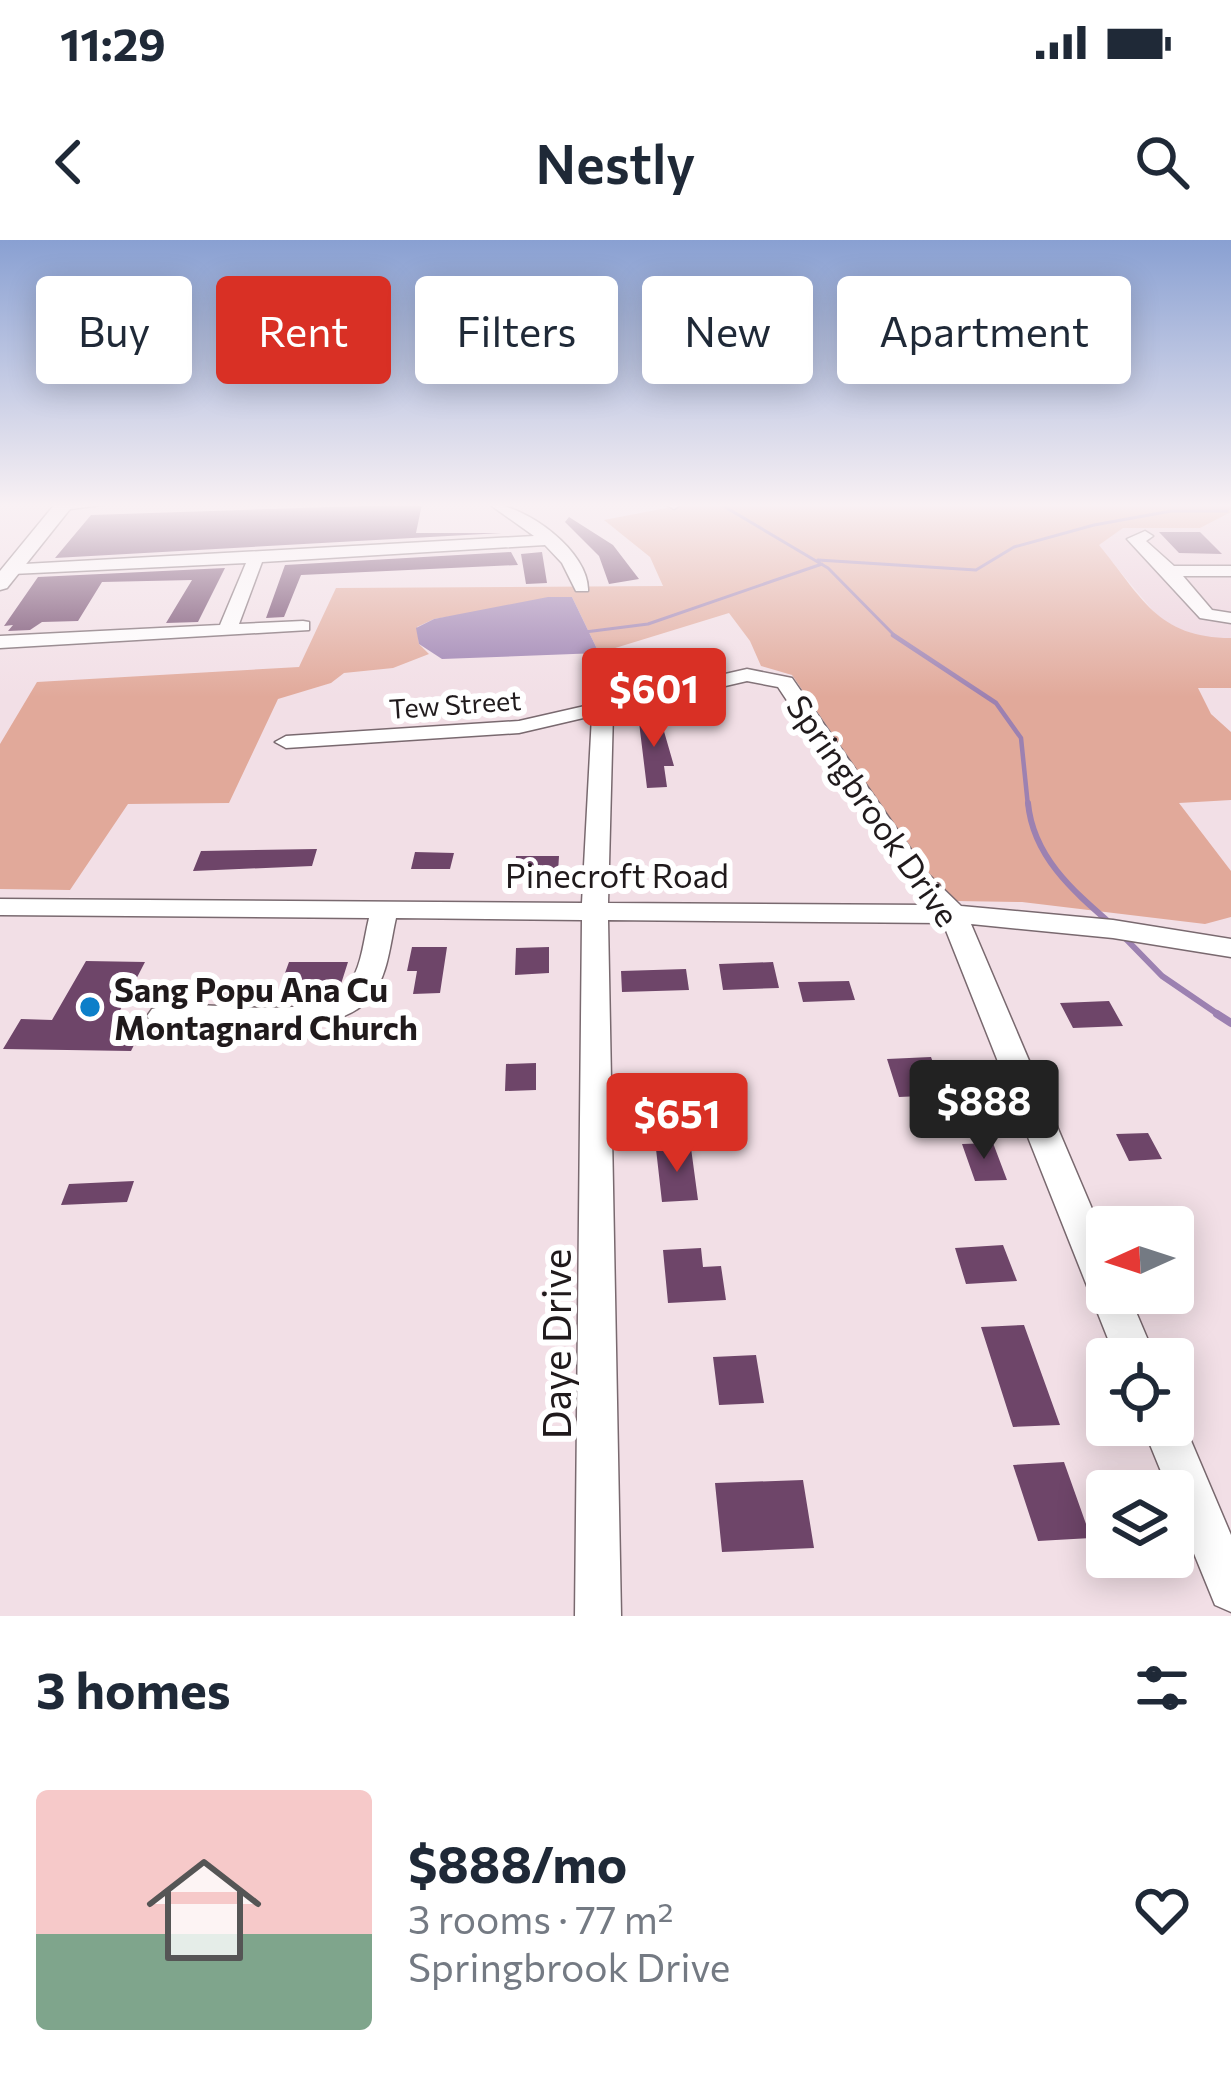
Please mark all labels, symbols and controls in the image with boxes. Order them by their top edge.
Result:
text: 11:29 [60,15,166,70]
icon: back [36,129,102,195]
text: Nestly [536,129,695,195]
icon: search [1129,129,1195,195]
chip: Buy [36,276,192,384]
chip: Rent [216,276,391,384]
chip: Filters [415,276,618,384]
chip: New [642,276,813,384]
chip: Apartment [837,276,1131,384]
pin: $601 [583,648,725,750]
text: $601 [609,663,699,711]
street label: Tew Street [388,683,522,725]
street label: Springbrook Drive [779,686,969,934]
street label: Pinecroft Road [505,854,729,895]
place label: Sang Popu Ana Cu Montagnard Church [114,968,418,1047]
marker: Sang Popu Ana Cu Montagnard Church [77,994,103,1020]
pin: $888 [913,1060,1055,1162]
pin: $651 [606,1073,748,1175]
text: $888 [937,1075,1031,1123]
text: $651 [634,1088,720,1136]
north arrow [1086,1206,1194,1314]
map controls [1086,1206,1194,1578]
street label: Daye Drive [531,1249,579,1439]
button: locate [1086,1338,1194,1446]
button: layers [1086,1470,1194,1578]
icon: filters [1129,1655,1195,1721]
text: 3 homes [36,1657,231,1720]
text: $888/mo [408,1831,627,1894]
icon: home [132,1838,276,1982]
icon: heart [1129,1877,1195,1943]
text: 3 rooms · 77 m² [408,1894,674,1942]
text: Springbrook Drive [408,1942,730,1990]

